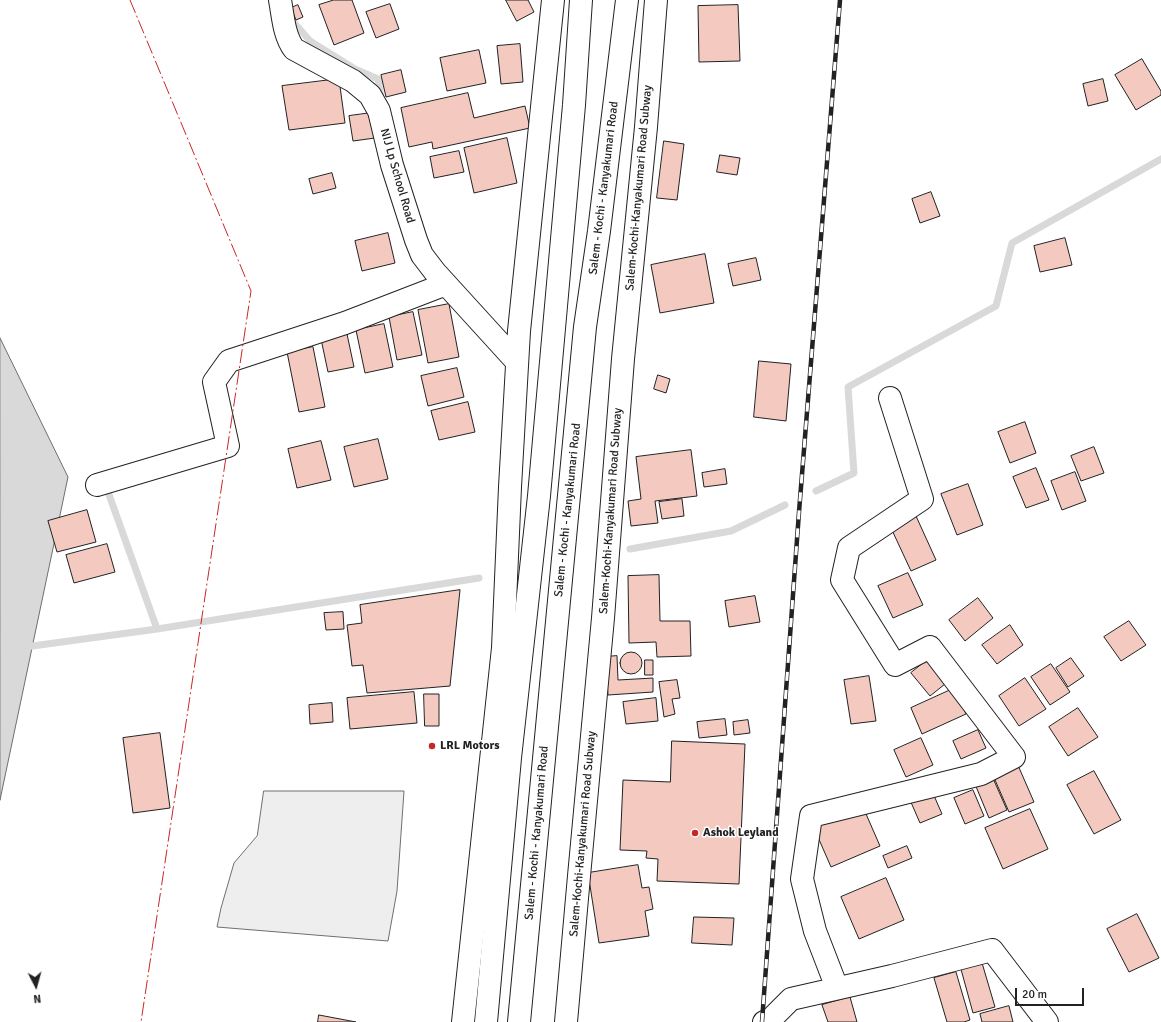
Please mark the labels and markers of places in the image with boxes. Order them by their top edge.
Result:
place label: LRL Motors [440,739,500,753]
marker: LRL Motors [427,741,437,751]
place label: Ashok Leyland [703,826,779,840]
marker: Ashok Leyland [690,828,700,838]

